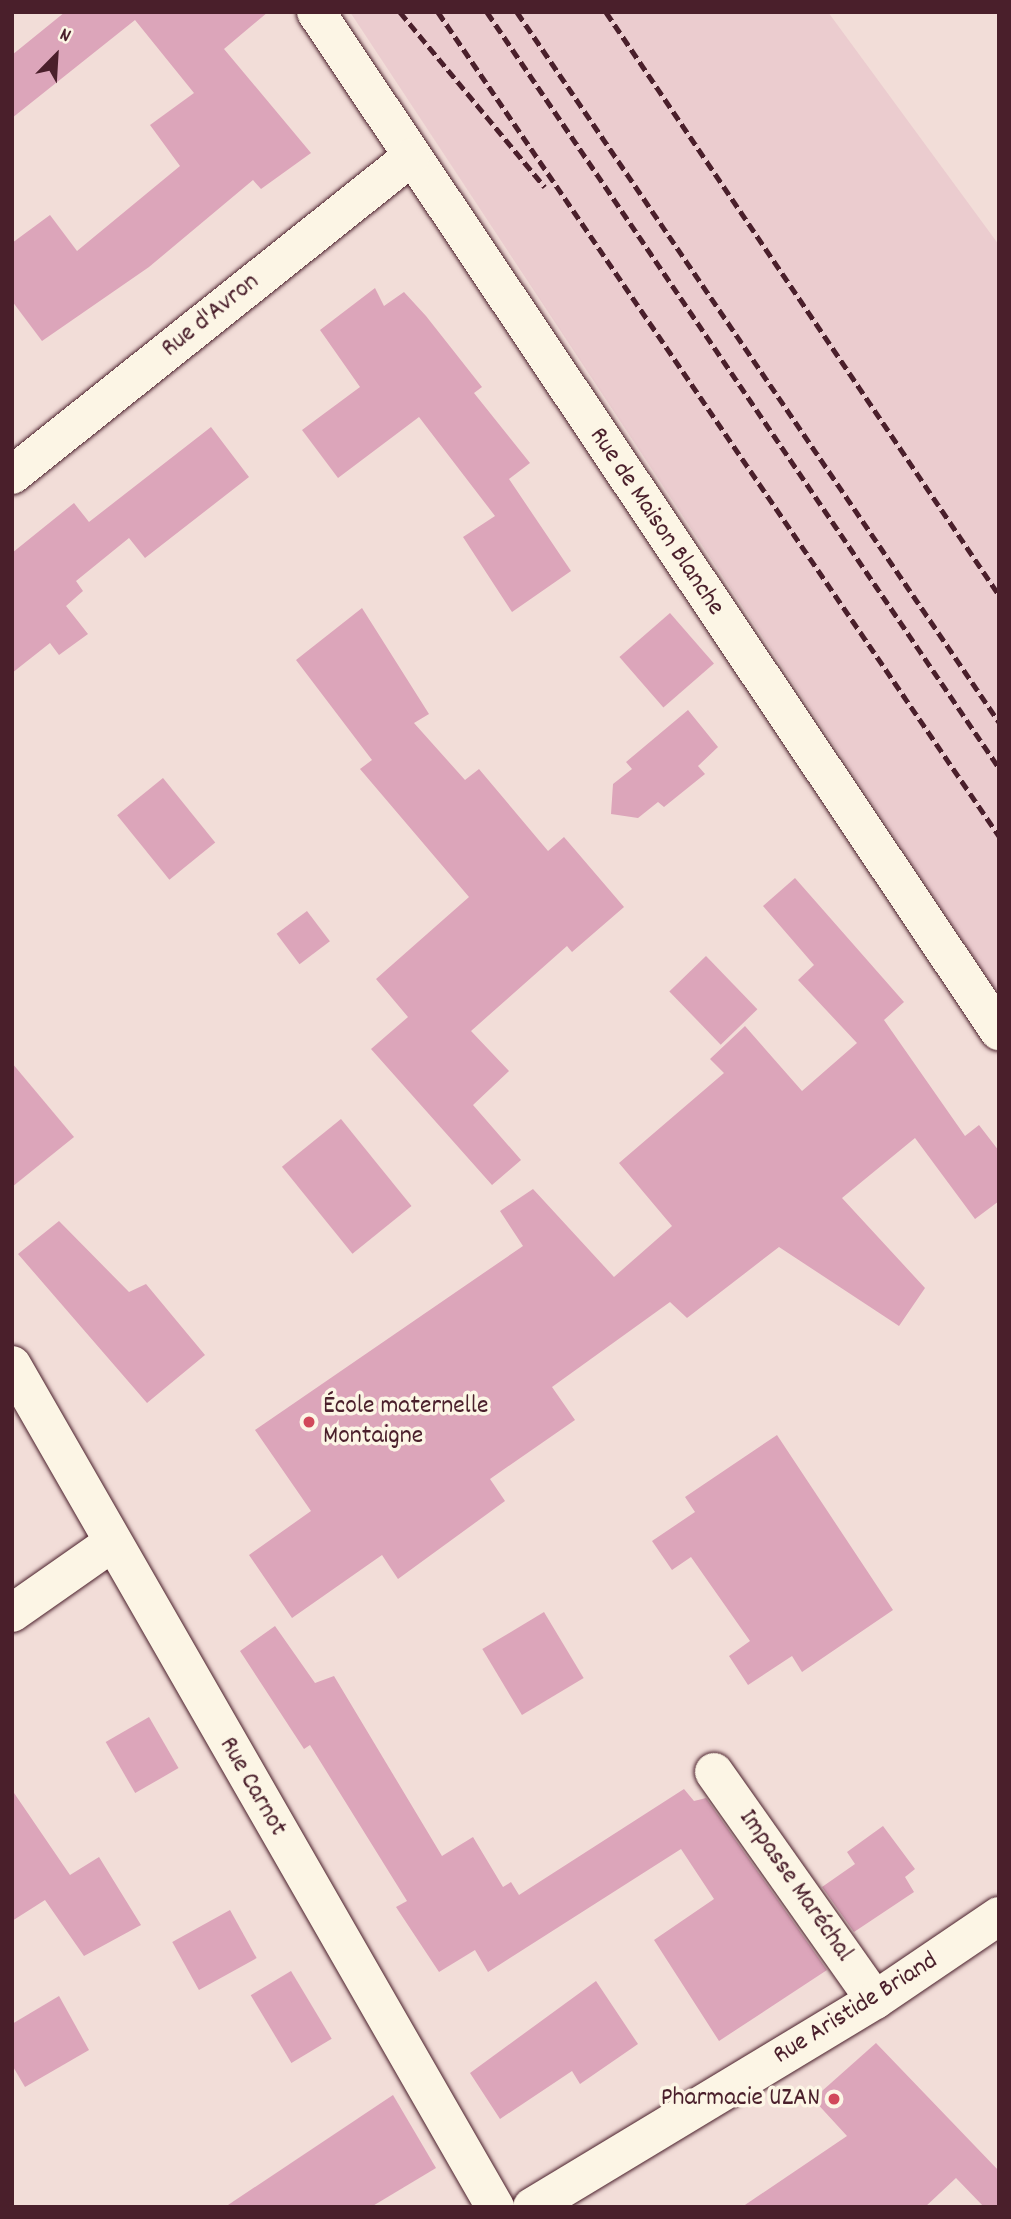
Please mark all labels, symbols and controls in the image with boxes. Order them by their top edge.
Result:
north arrow [21,21,91,91]
text: N [55,22,75,51]
street label: Rue d'Avron [156,267,266,365]
street label: Rue de Maison Blanche [582,422,730,622]
place label: École maternelle Montaigne [323,1391,488,1452]
marker: École maternelle Montaigne [301,1414,317,1430]
street label: Rue Carnot [211,1732,293,1842]
street label: Impasse Maréchal [731,1804,859,1968]
street label: Rue Aristide Briand [768,1946,944,2072]
place label: Pharmacie UZAN [661,2083,820,2115]
marker: Pharmacie UZAN [826,2091,842,2107]

